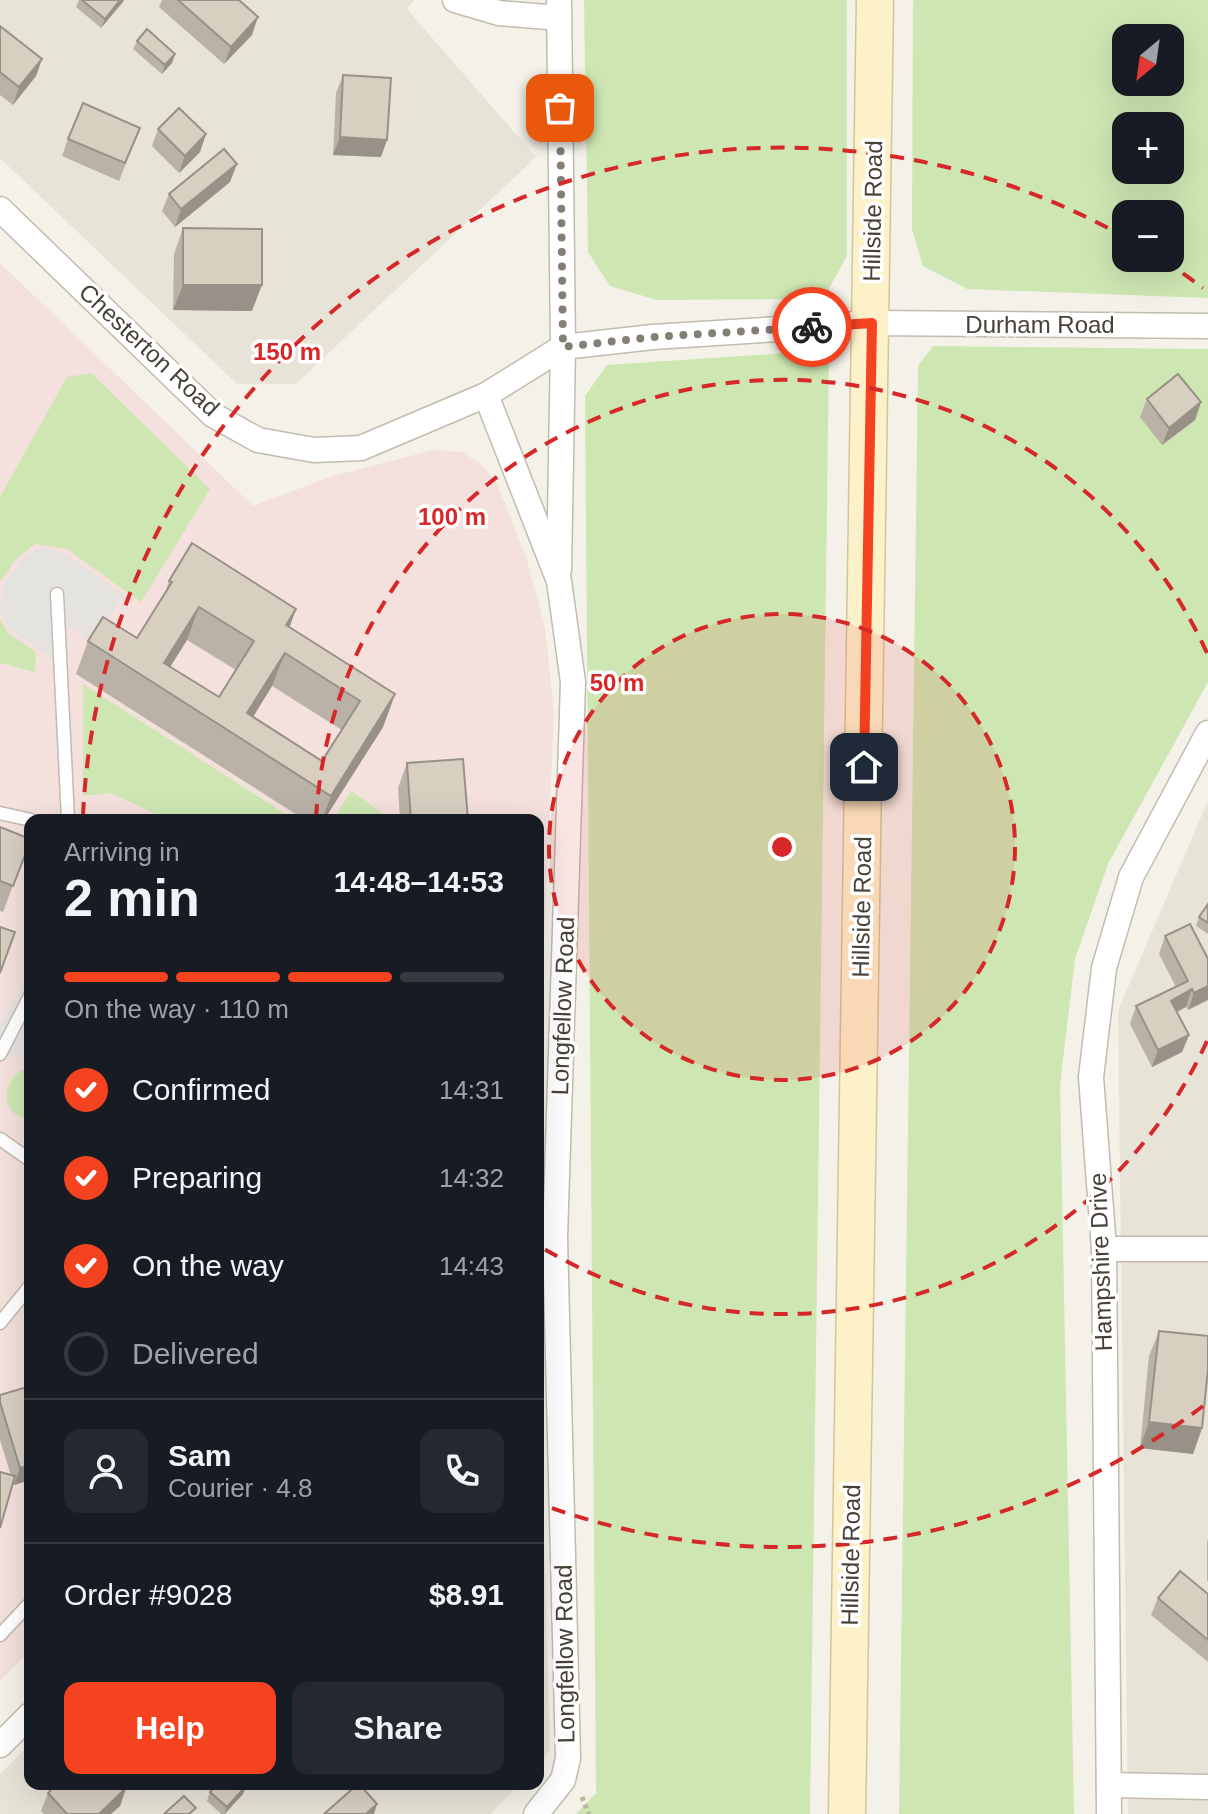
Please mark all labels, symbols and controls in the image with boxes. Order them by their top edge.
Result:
north arrow [1112,24,1184,96]
map controls [1112,24,1184,272]
pin [526,74,594,142]
icon: bag [538,86,582,130]
button: + [1112,112,1184,184]
street label: Hillside Road [858,140,887,282]
button: − [1112,200,1184,272]
street label: Chesterton Road [74,278,225,421]
courier [772,287,852,367]
icon: bike [790,305,834,349]
street label: Durham Road [965,311,1115,338]
text: 150 m [253,338,321,365]
text: 100 m [418,503,486,530]
text: 50 m [590,669,644,696]
pin [830,733,898,801]
icon: home [842,745,886,789]
centre of rings [768,833,796,861]
street label: Hillside Road [847,836,876,978]
text: Arriving in [64,837,180,867]
text: 14:48–14:53 [334,865,504,898]
text: 2 min [64,869,200,927]
street label: Longfellow Road [546,916,579,1096]
text: On the way · 110 m [64,994,289,1024]
icon: check [64,1068,108,1112]
text: Confirmed [132,1073,270,1106]
text: 14:31 [439,1075,504,1105]
icon: check [64,1156,108,1200]
text: Preparing [132,1161,262,1194]
text: 14:32 [439,1163,504,1193]
street label: Hampshire Drive [1084,1172,1117,1352]
icon: check [64,1244,108,1288]
text: On the way [132,1249,284,1282]
text: 14:43 [439,1251,504,1281]
text: Delivered [132,1337,259,1370]
button: person [64,1429,148,1513]
button: phone [420,1429,504,1513]
text: Sam [168,1439,231,1472]
text: Courier · 4.8 [168,1473,313,1503]
street label: Hillside Road [836,1484,865,1626]
street label: Longfellow Road [549,1564,580,1744]
text: Order #9028 [64,1578,232,1611]
text: $8.91 [429,1578,504,1611]
button: Help [64,1682,276,1774]
button: Share [292,1682,504,1774]

